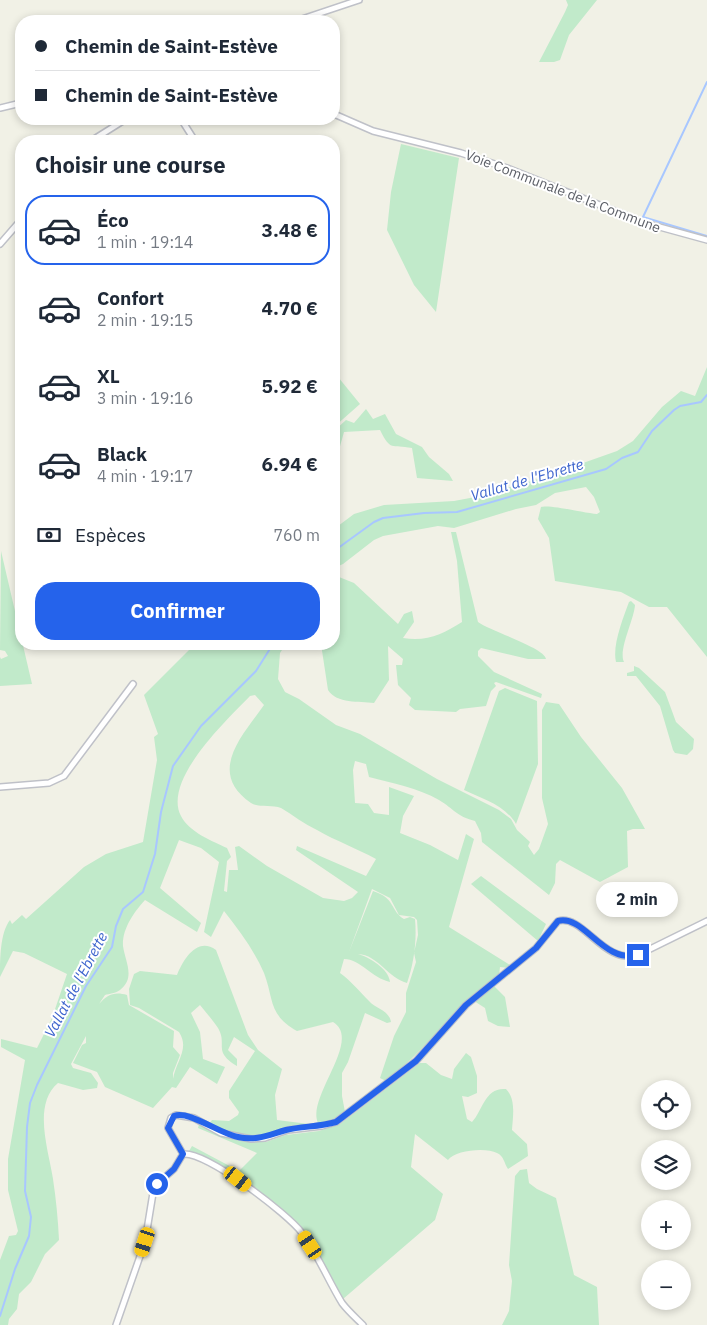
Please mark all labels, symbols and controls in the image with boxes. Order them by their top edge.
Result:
text: Chemin de Saint-Estève [65,34,278,58]
text: Chemin de Saint-Estève [65,83,278,107]
street label: Voie Communale de la Commune [463,145,664,237]
text: Choisir une course [35,150,226,179]
icon: car [37,208,82,253]
text: Éco [97,208,129,232]
text: 3.48 € [262,218,318,242]
text: 1 min · 19:14 [97,232,193,252]
icon: car [37,286,82,331]
text: Confort [97,286,164,310]
text: 4.70 € [262,296,318,320]
text: 2 min · 19:15 [97,310,193,330]
icon: car [37,364,82,409]
text: XL [97,364,120,388]
text: 5.92 € [262,374,318,398]
text: 3 min · 19:16 [97,388,193,408]
icon: car [37,442,82,487]
text: Black [97,442,147,466]
text: 6.94 € [262,452,318,476]
water label: Vallat de l'Ebrette [468,454,586,505]
text: 4 min · 19:17 [97,466,193,486]
icon: cash [35,521,63,549]
text: Espèces [75,523,146,547]
text: 760 m [273,525,320,545]
button: Confirmer [35,582,320,640]
callout: 2 min [597,882,679,918]
text: 2 min [616,889,658,909]
water label: Vallat de l'Ebrette [40,928,111,1041]
route end [627,944,649,966]
map controls [641,1080,691,1310]
button: locate [641,1080,691,1130]
button: layers [641,1140,691,1190]
car [221,1164,254,1194]
route start [146,1173,168,1195]
button: + [641,1200,691,1250]
car [133,1225,156,1259]
car [295,1228,324,1262]
button: − [641,1260,691,1310]

